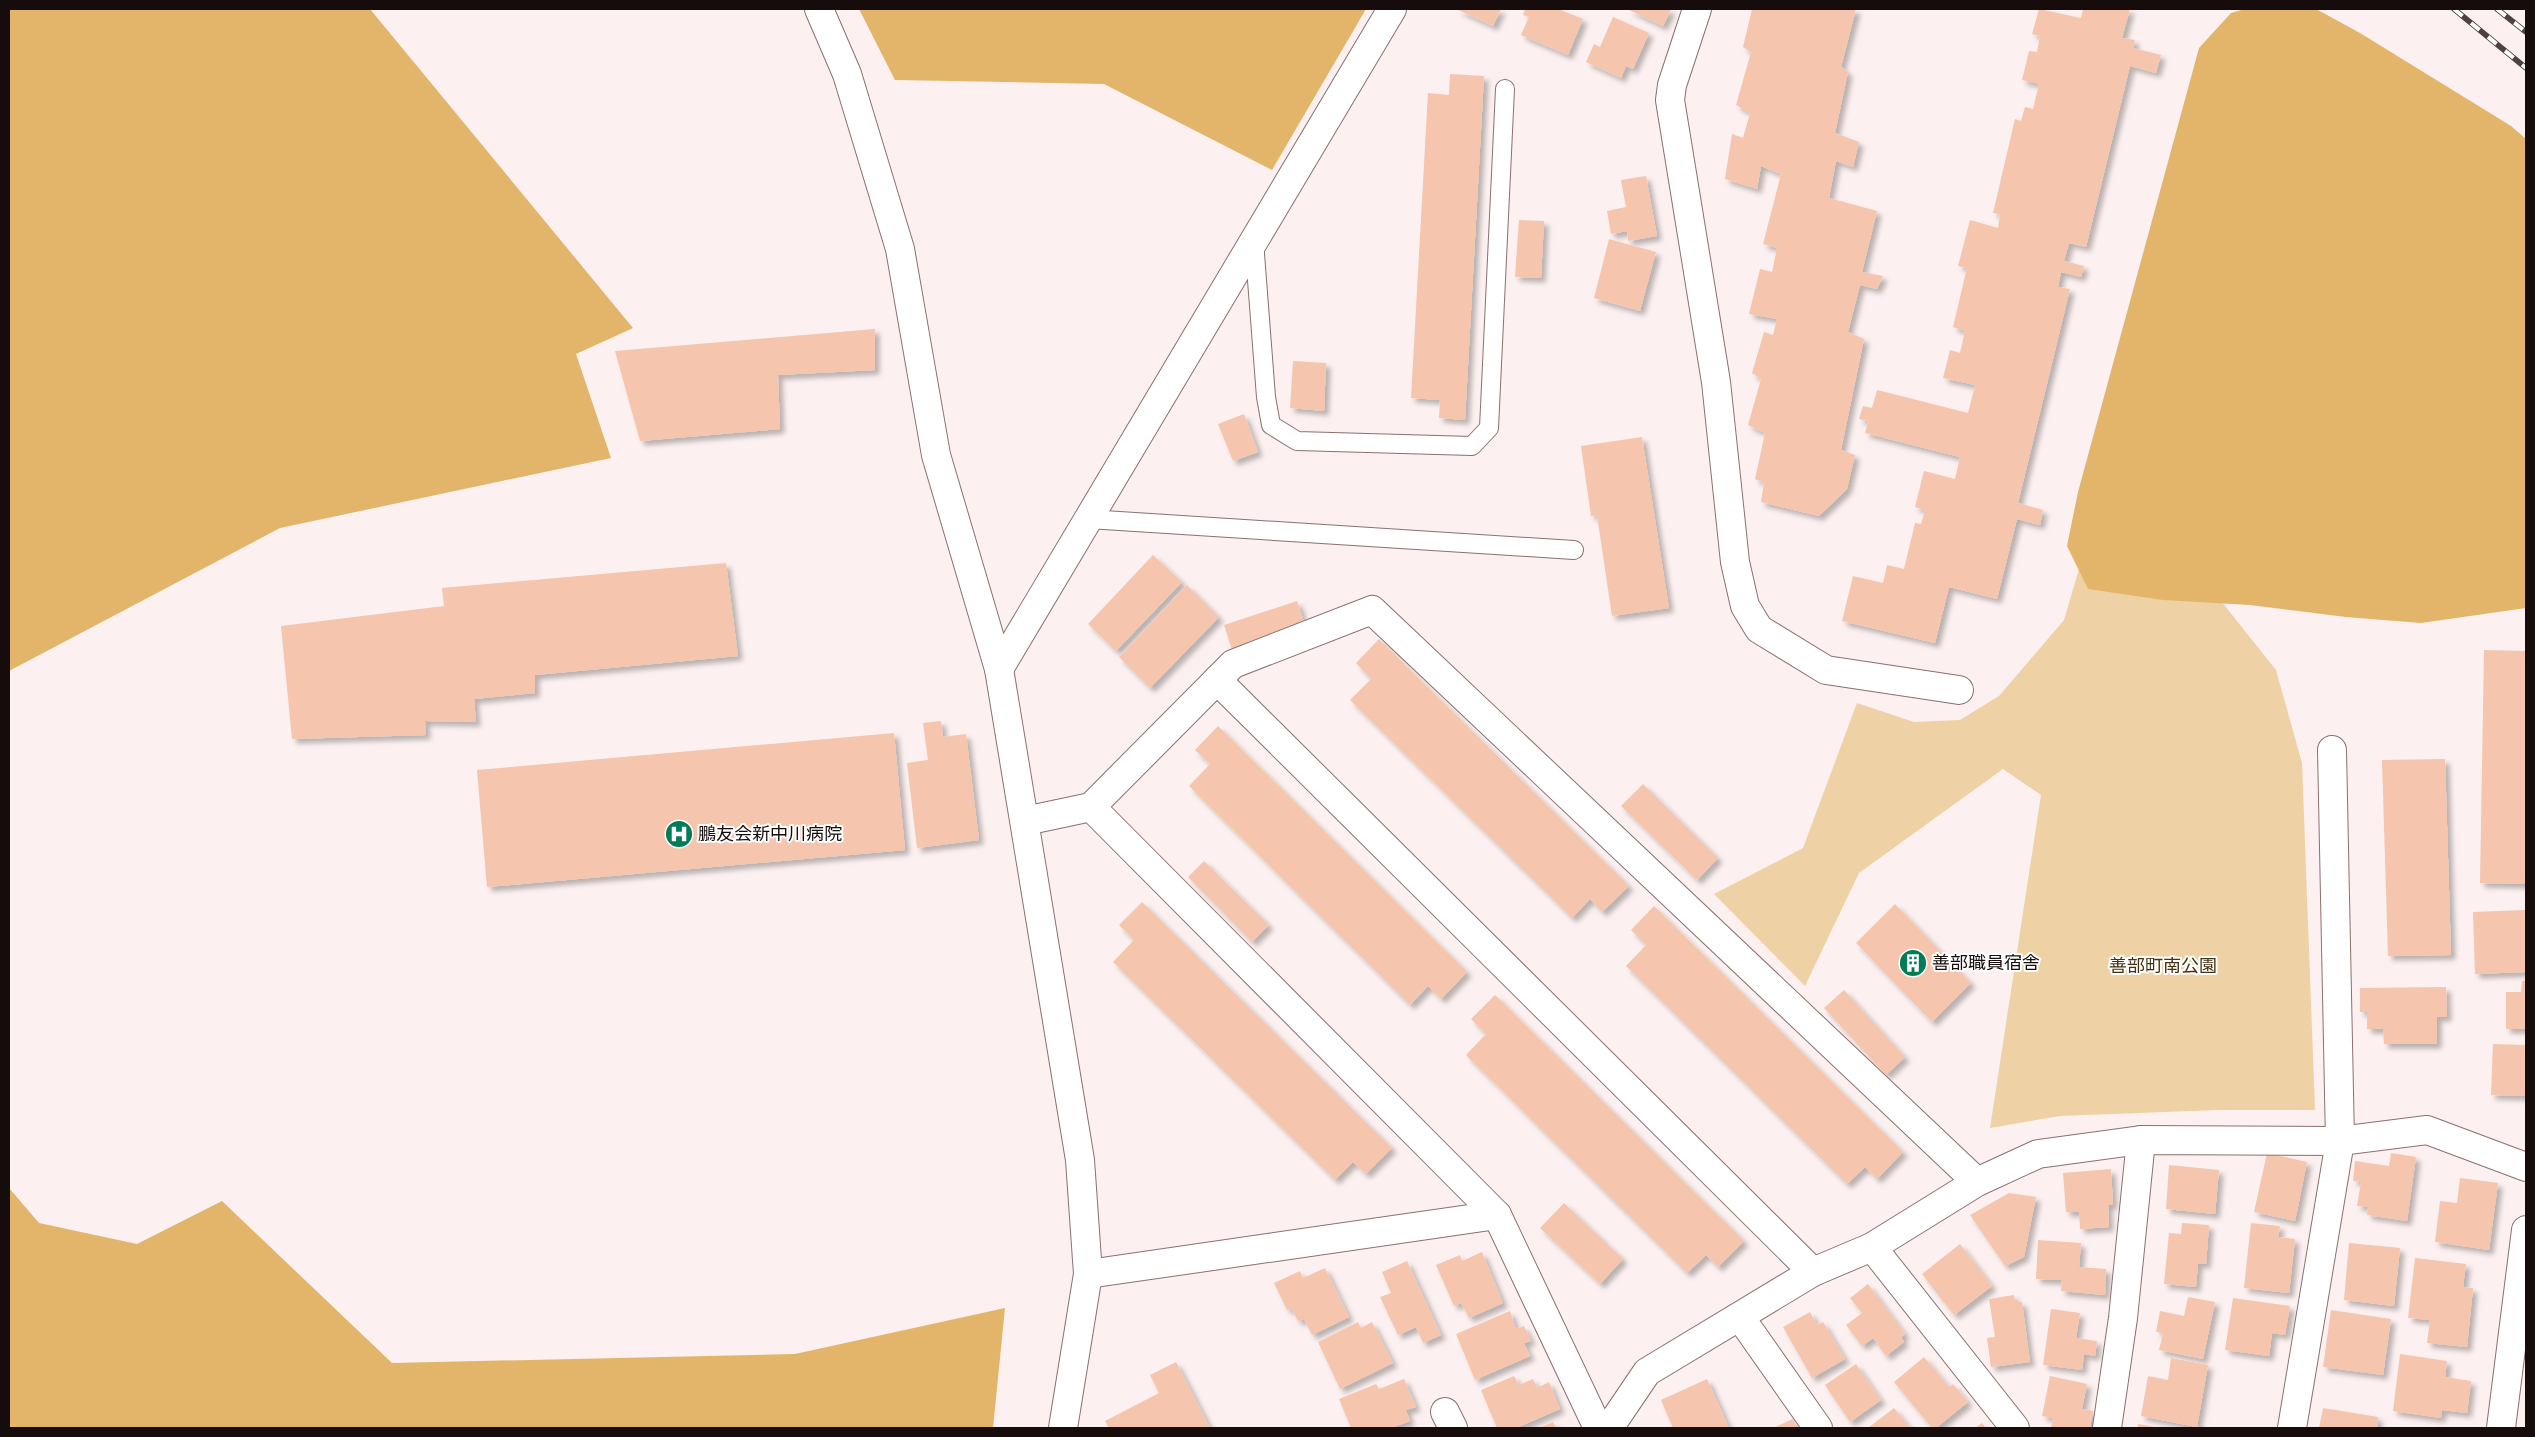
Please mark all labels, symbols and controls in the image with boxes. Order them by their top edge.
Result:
hospital icon: 鵬友会新中川病院 [664,819,694,849]
place label: 鵬友会新中川病院 [698,822,842,845]
building icon: 善部職員宿舎 [1898,948,1928,978]
place label: 善部職員宿舎 [1932,951,2040,974]
park label: 善部町南公園 [2109,954,2217,977]

